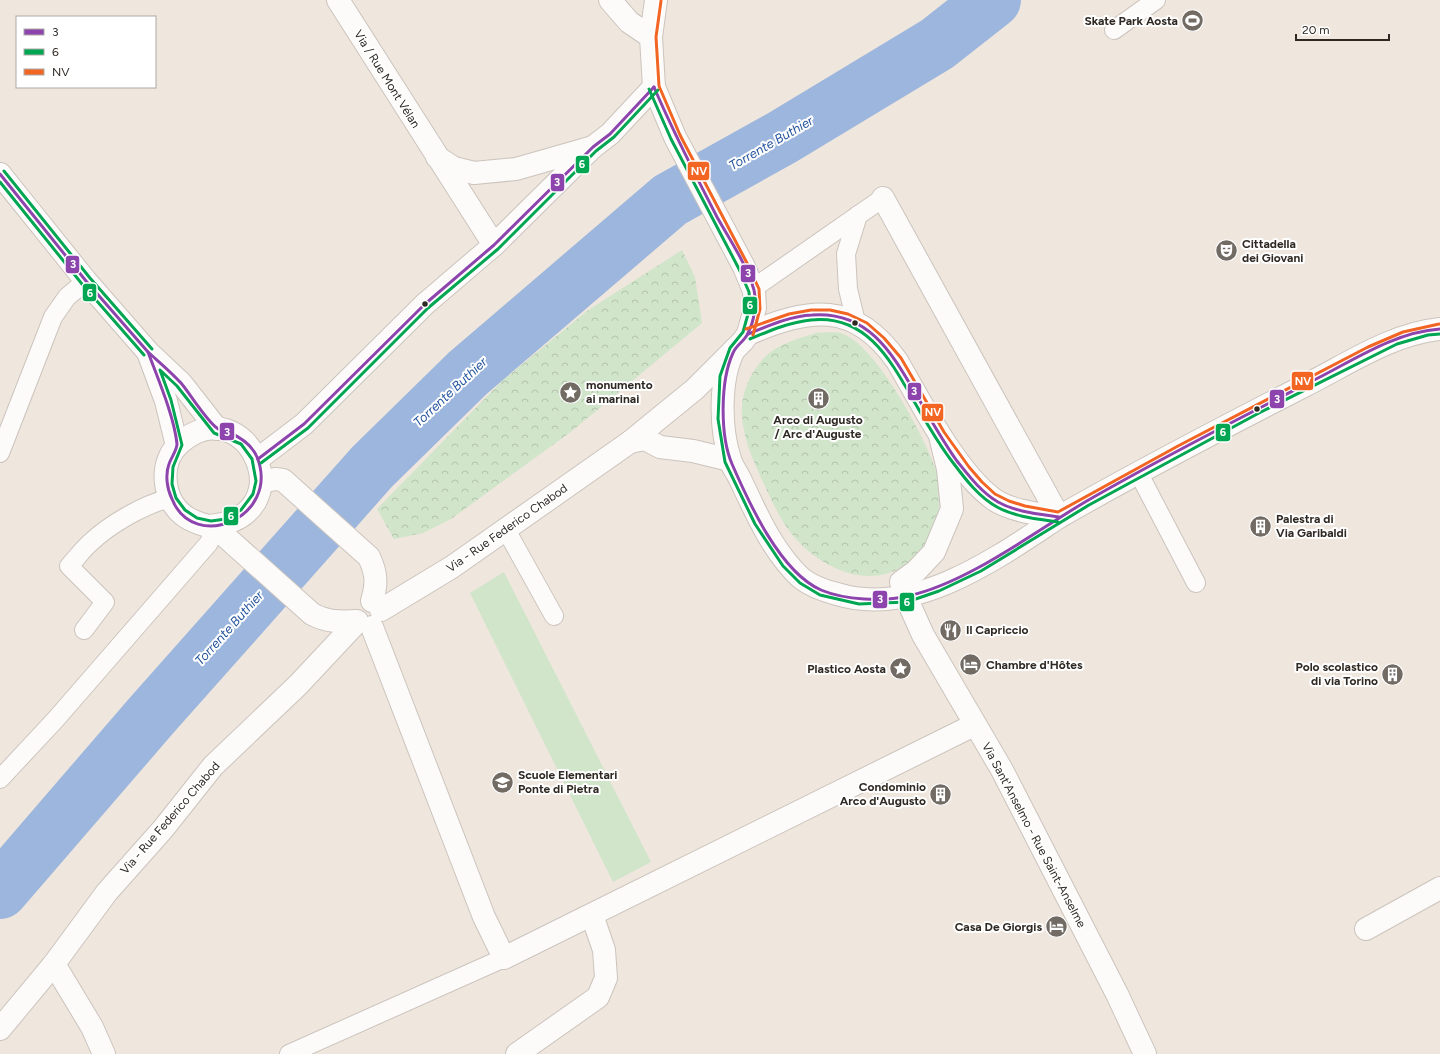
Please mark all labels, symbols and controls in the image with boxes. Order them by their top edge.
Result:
sports icon: Skate Park Aosta [1180,8,1206,34]
place label: Skate Park Aosta [1084,14,1178,28]
legend [16,16,156,88]
scale bar [1296,16,1389,42]
text: 20 m [1302,23,1330,37]
text: 3 [52,25,59,39]
street label: Via / Rue Mont Vélan [351,27,423,131]
text: 6 [52,45,59,59]
text: NV [52,65,70,79]
water label: Torrente Buthier [726,113,816,173]
line badge: 6 [575,155,590,174]
text: 6 [579,158,586,171]
line badge: NV [687,161,710,181]
text: NV [691,165,707,178]
line badge: 3 [550,173,565,192]
text: 3 [554,176,560,189]
place label: Cittadella dei Giovani [1242,237,1303,265]
theatre icon: Cittadella dei Giovani [1214,238,1240,264]
line badge: 3 [65,255,80,274]
text: 3 [70,258,76,271]
line badge: 3 [740,264,756,283]
text: 3 [745,267,751,280]
line badge: 6 [82,283,97,302]
text: 6 [87,287,94,300]
line badge: 6 [742,296,758,315]
unlabelled marker [420,299,430,309]
text: 6 [747,299,754,312]
unlabelled marker [850,318,860,328]
water label: Torrente Buthier [410,354,490,430]
line badge: NV [1291,371,1314,391]
text: NV [1295,375,1311,388]
place label: monumento ai marinai [586,378,653,406]
place icon: monumento ai marinai [558,379,584,405]
line badge: 3 [907,382,922,401]
text: 3 [911,385,917,398]
building icon: Arco di Augusto / Arc d'Auguste [805,386,831,412]
line badge: 3 [1269,389,1285,409]
text: 3 [1274,393,1280,406]
line badge: NV [921,403,944,422]
unlabelled marker [1252,404,1262,414]
text: NV [925,406,941,419]
place label: Arco di Augusto / Arc d'Auguste [773,413,863,441]
line badge: 3 [219,422,235,441]
line badge: 6 [1215,423,1231,442]
text: 3 [224,426,230,439]
text: 6 [1220,426,1227,439]
street label: Via - Rue Federico Chabod [444,481,570,575]
line badge: 6 [223,506,239,526]
text: 6 [228,510,235,523]
place label: Palestra di Via Garibaldi [1276,512,1347,540]
building icon: Palestra di Via Garibaldi [1247,513,1273,539]
water label: Torrente Buthier [192,587,267,668]
line badge: 3 [872,590,888,609]
line badge: 6 [899,592,915,612]
text: 3 [877,593,883,606]
text: 6 [904,596,911,609]
restaurant icon: Il Capriccio [938,617,964,643]
place label: Il Capriccio [966,623,1029,637]
hotel icon: Chambre d'Hôtes [957,652,983,678]
place icon: Plastico Aosta [888,656,914,682]
place label: Chambre d'Hôtes [986,658,1083,672]
place label: Polo scolastico di via Torino [1296,660,1378,688]
building icon: Polo scolastico di via Torino [1380,661,1406,687]
place label: Plastico Aosta [807,662,886,676]
street label: Via Sant'Anselmo - Rue Saint-Anselme [979,740,1089,930]
street label: Via - Rue Federico Chabod [117,759,223,877]
place label: Scuole Elementari Ponte di Pietra [518,768,617,796]
school or university icon: Scuole Elementari Ponte di Pietra [489,769,515,795]
place label: Condominio Arco d'Augusto [840,780,926,808]
building icon: Condominio Arco d'Augusto [928,781,954,807]
hotel icon: Casa De Giorgis [1044,914,1070,940]
place label: Casa De Giorgis [955,920,1042,934]

